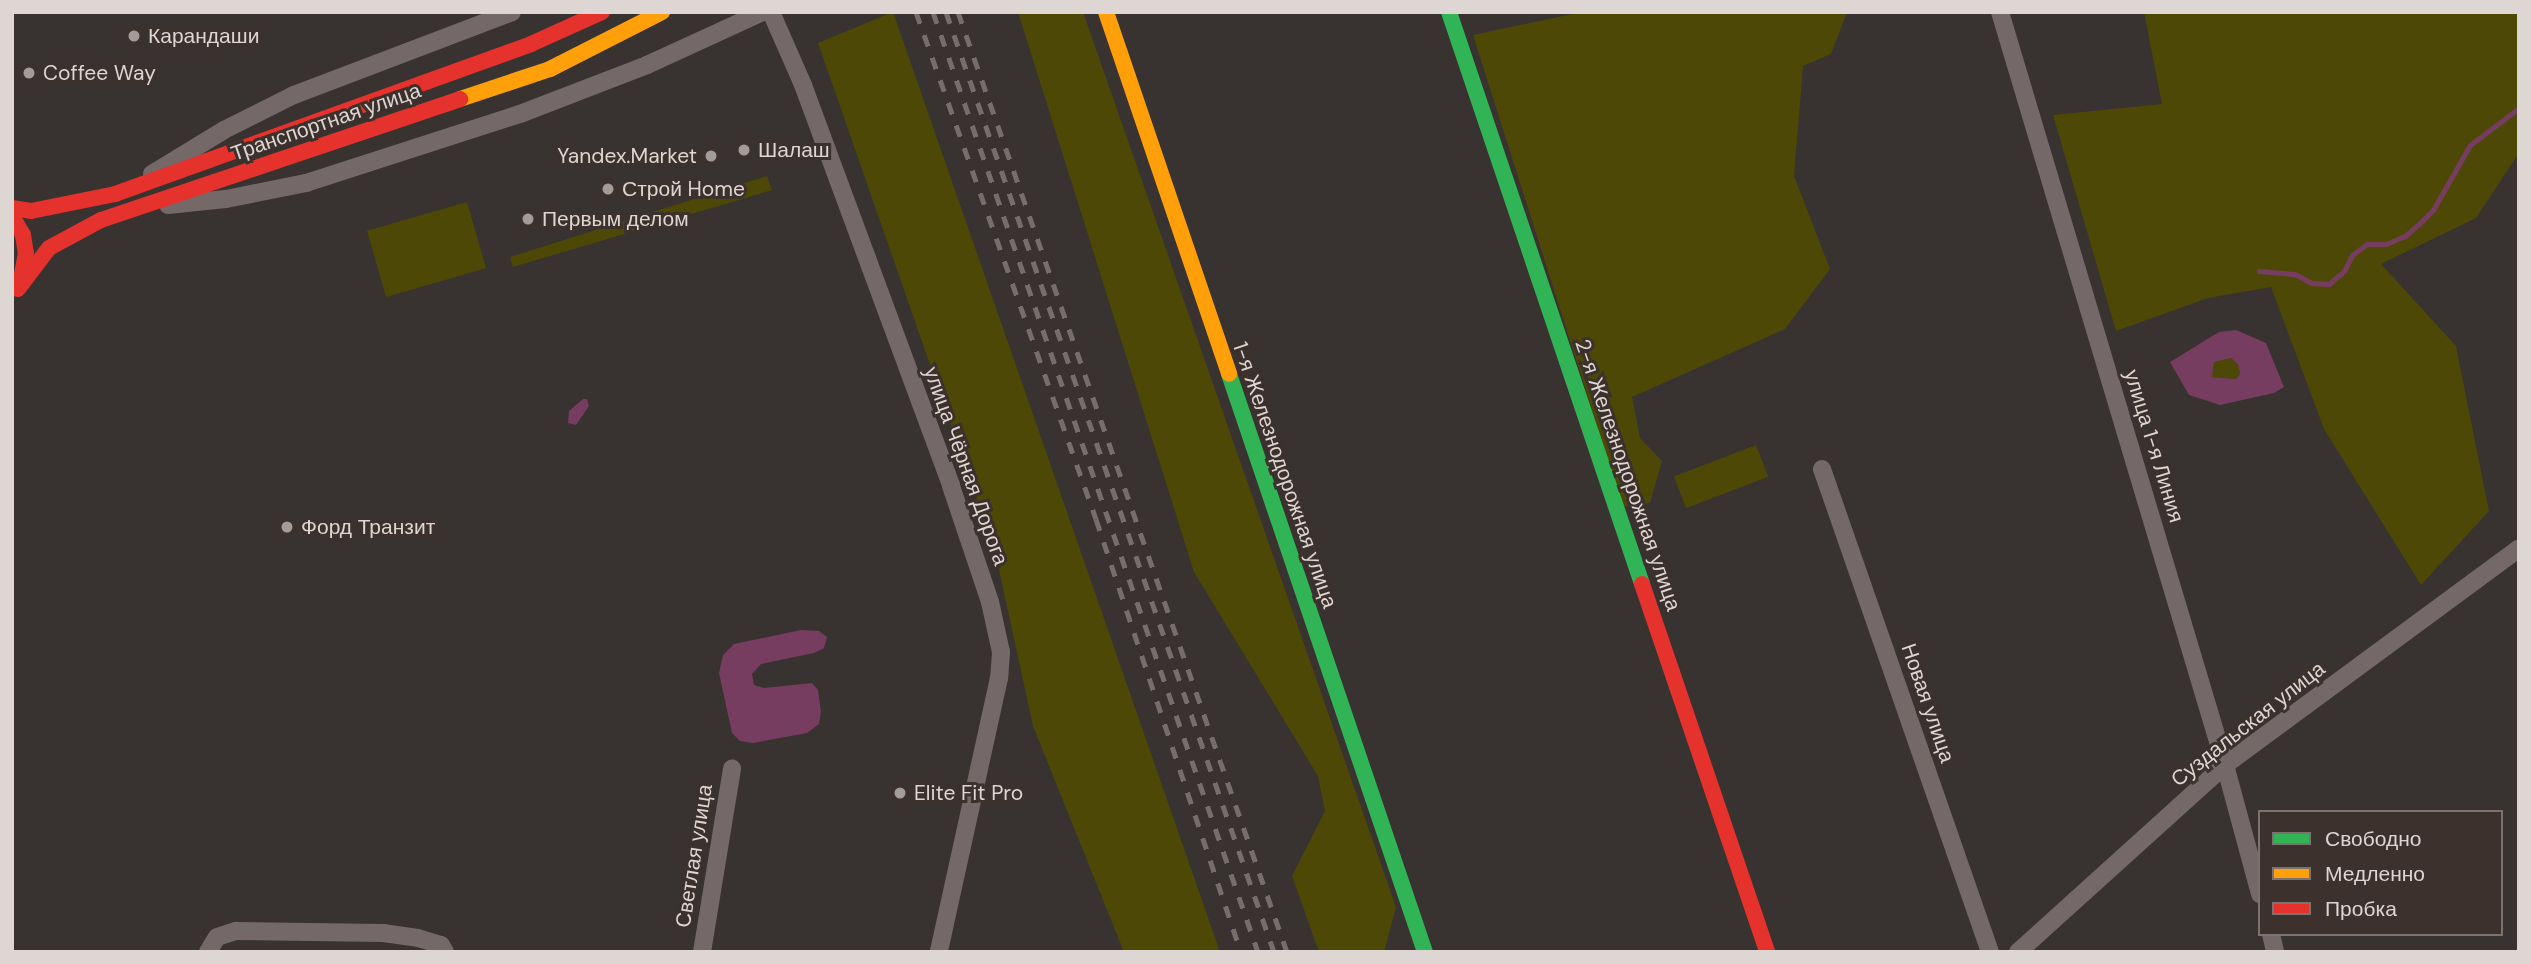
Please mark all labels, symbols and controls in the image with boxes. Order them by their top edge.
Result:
place label: Карандаши [148,23,259,49]
marker: Карандаши [126,28,142,44]
place label: Coffee Way [43,60,156,86]
marker: Coffee Way [21,65,37,81]
street label: Транспортная улица [228,78,424,166]
place label: Шалаш [758,137,830,163]
marker: Шалаш [736,142,752,158]
place label: Yandex.Market [557,143,697,169]
marker: Yandex.Market [703,148,719,164]
place label: Строй Home [622,176,745,202]
marker: Строй Home [600,181,616,197]
place label: Первым делом [542,206,689,232]
marker: Первым делом [520,211,536,227]
street label: 2-я Железнодорожная улица [1570,336,1686,614]
street label: 1-я Железнодорожная улица [1228,339,1342,611]
street label: улица Чёрная Дорога [918,363,1014,569]
street label: улица 1-я Линия [2119,367,2189,525]
place label: Форд Транзит [301,514,435,540]
marker: Форд Транзит [279,519,295,535]
street label: Новая улица [1896,640,1960,766]
street label: Суздальская улица [2166,656,2330,792]
place label: Elite Fit Pro [914,780,1023,806]
street label: Светлая улица [670,782,718,930]
marker: Elite Fit Pro [892,785,908,801]
legend [2258,810,2503,936]
text: Свободно [2325,825,2422,853]
text: Медленно [2325,860,2425,888]
text: Пробка [2325,895,2397,923]

